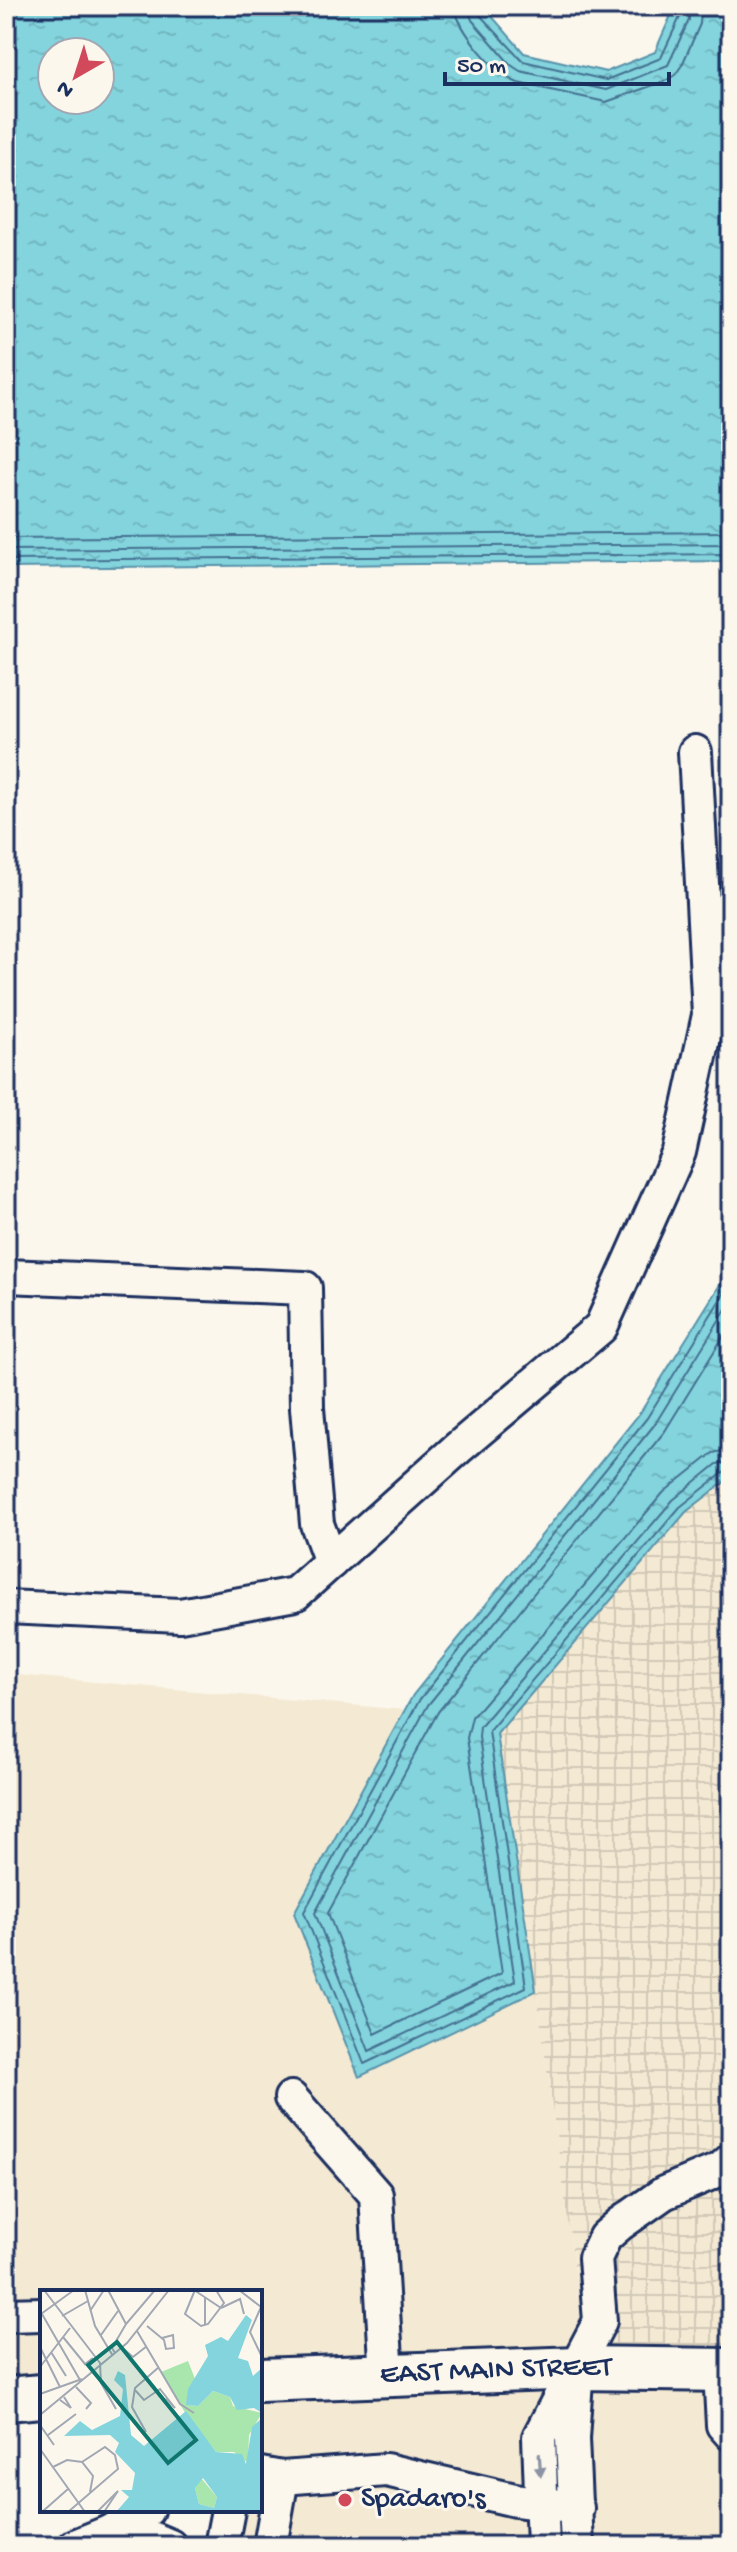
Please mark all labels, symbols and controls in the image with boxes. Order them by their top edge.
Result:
north arrow [36,36,116,116]
scale bar [445,36,669,86]
text: 50 m [457,53,506,82]
text: N [52,74,80,103]
inset map [40,2290,262,2512]
street label: EAST MAIN STREET [379,2350,613,2393]
one-way arrow [534,2452,547,2477]
place label: Spadaro's [361,2483,486,2518]
marker: Spadaro's [336,2491,354,2509]

